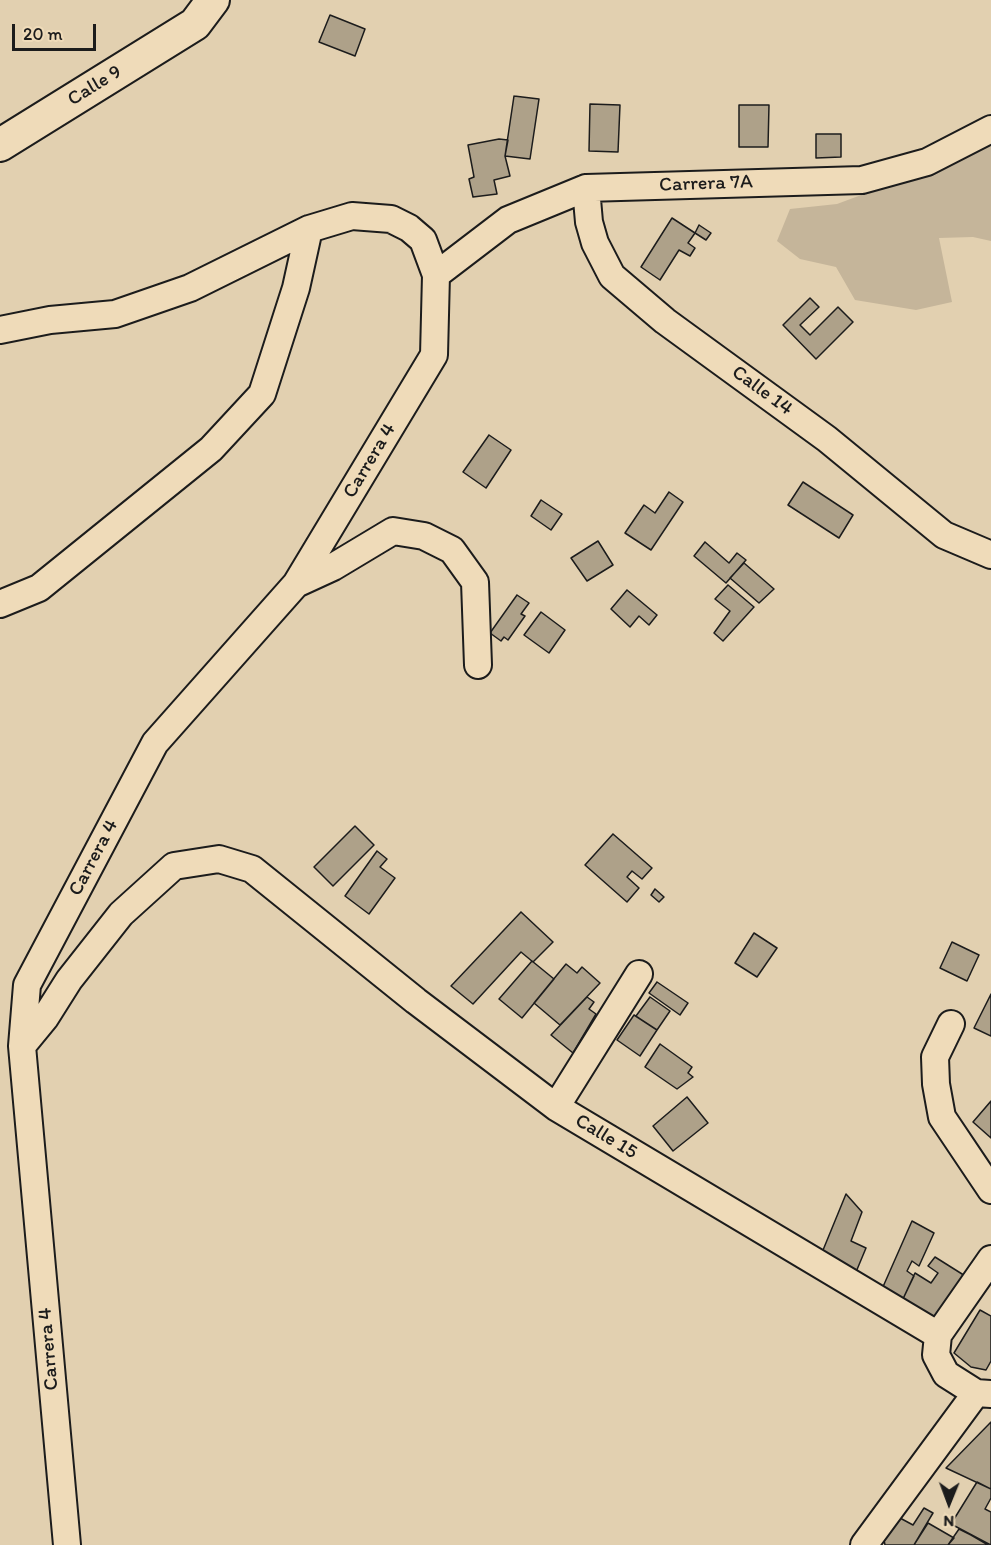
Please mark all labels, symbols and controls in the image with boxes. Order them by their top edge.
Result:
scale bar [15,12,99,50]
text: 20 m [23,23,63,45]
street label: Calle 9 [64,60,126,112]
street label: Carrera 7A [659,170,753,198]
street label: Calle 14 [727,361,797,421]
street label: Carrera 4 [338,419,402,503]
street label: Carrera 4 [64,816,124,900]
street label: Calle 15 [571,1109,641,1165]
street label: Carrera 4 [33,1307,65,1391]
north arrow [919,1473,979,1533]
text: N [943,1512,954,1531]

